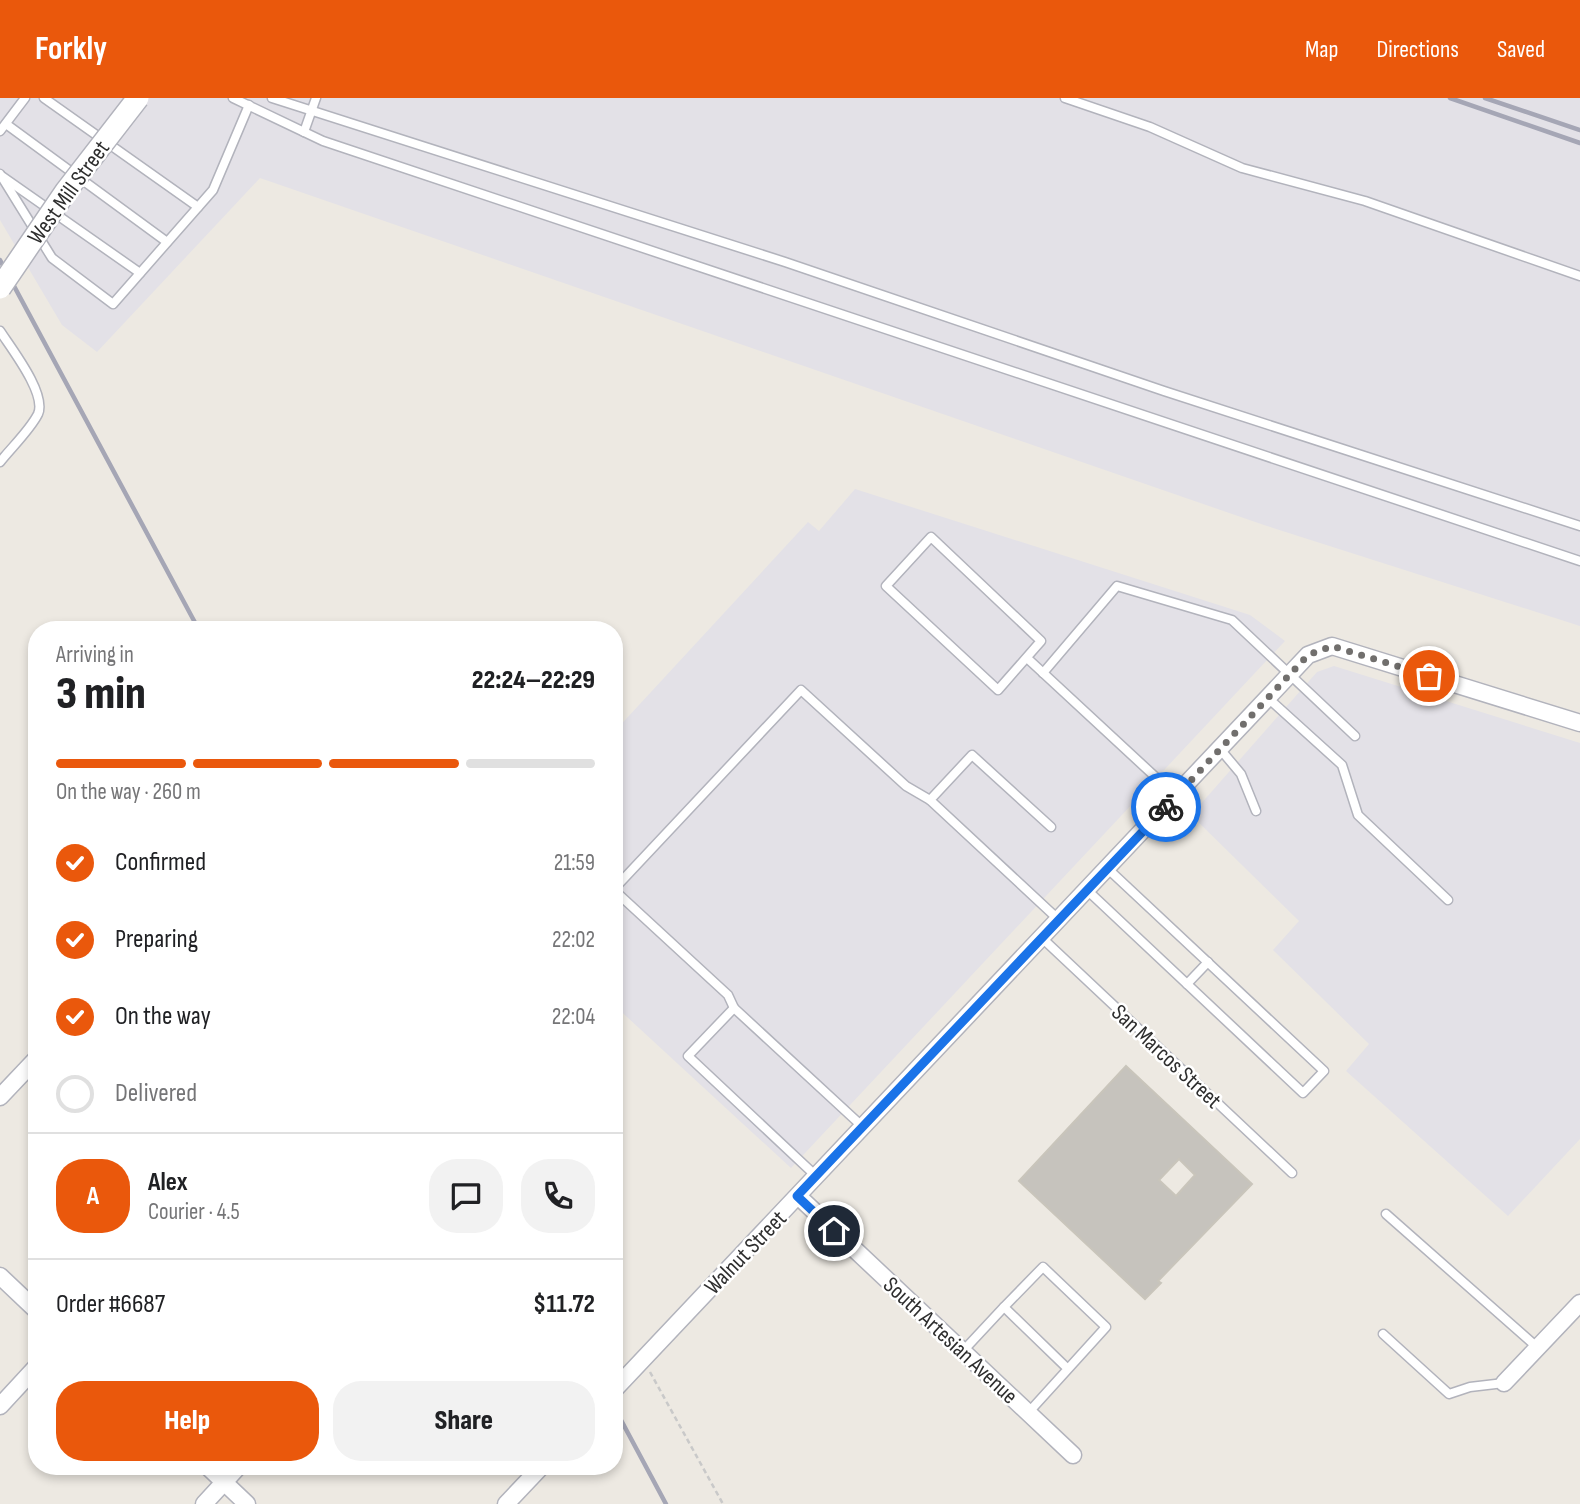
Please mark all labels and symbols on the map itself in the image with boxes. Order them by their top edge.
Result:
street label: West Mill Street [22,135,116,250]
pin [1399,646,1459,706]
courier [1131,772,1201,842]
street label: San Marcos Street [1106,999,1227,1115]
pin [804,1201,864,1261]
street label: Walnut Street [699,1205,793,1301]
street label: South Artesian Avenue [877,1271,1023,1410]

